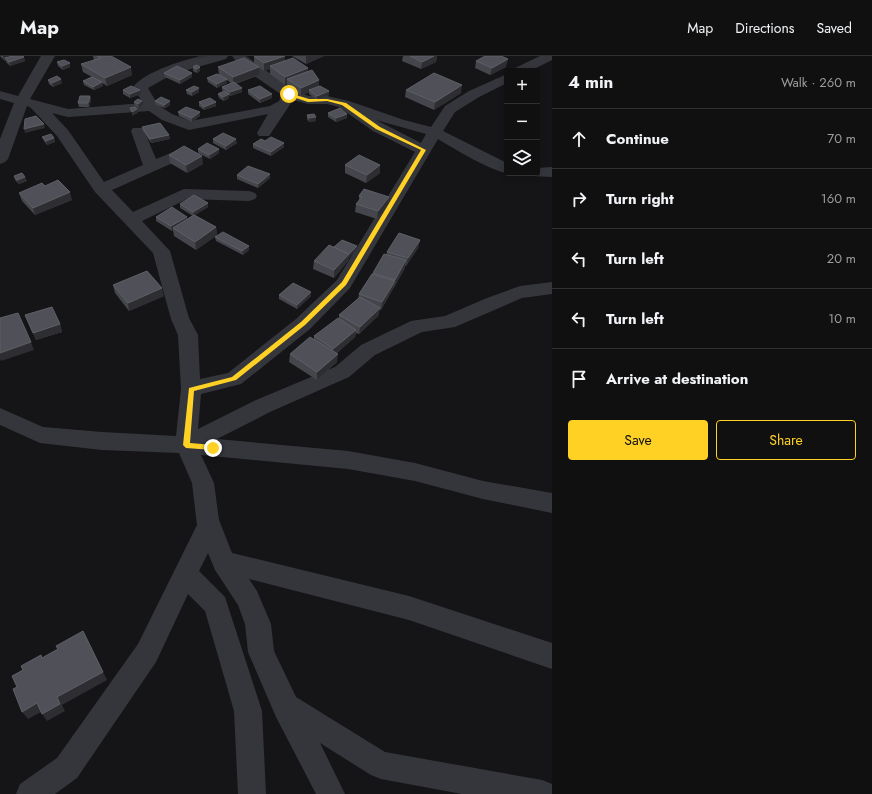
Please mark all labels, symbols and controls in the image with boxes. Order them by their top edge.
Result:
text: Map [20,14,59,41]
text: Map [687,18,713,38]
text: Directions [735,18,795,38]
text: Saved [817,18,852,38]
map controls [504,68,540,176]
button: + [504,68,540,104]
text: 4 min [568,70,613,94]
text: Walk · 260 m [781,73,856,92]
route start [280,85,298,103]
button: − [504,104,540,140]
icon: ahead [568,128,590,150]
text: Continue [606,128,669,150]
text: 70 m [827,129,856,148]
button: layers [504,140,540,176]
icon: right [568,188,590,210]
text: Turn right [606,188,674,210]
text: 160 m [821,189,856,208]
icon: left [568,248,590,270]
text: Turn left [606,248,664,270]
text: 20 m [827,249,856,268]
icon: left [568,308,590,330]
text: Turn left [606,308,664,330]
text: 10 m [828,309,856,328]
icon: arrive [568,368,590,390]
text: Arrive at destination [606,368,748,390]
button: Save [568,420,708,460]
button: Share [716,420,856,460]
route end [204,439,222,457]

